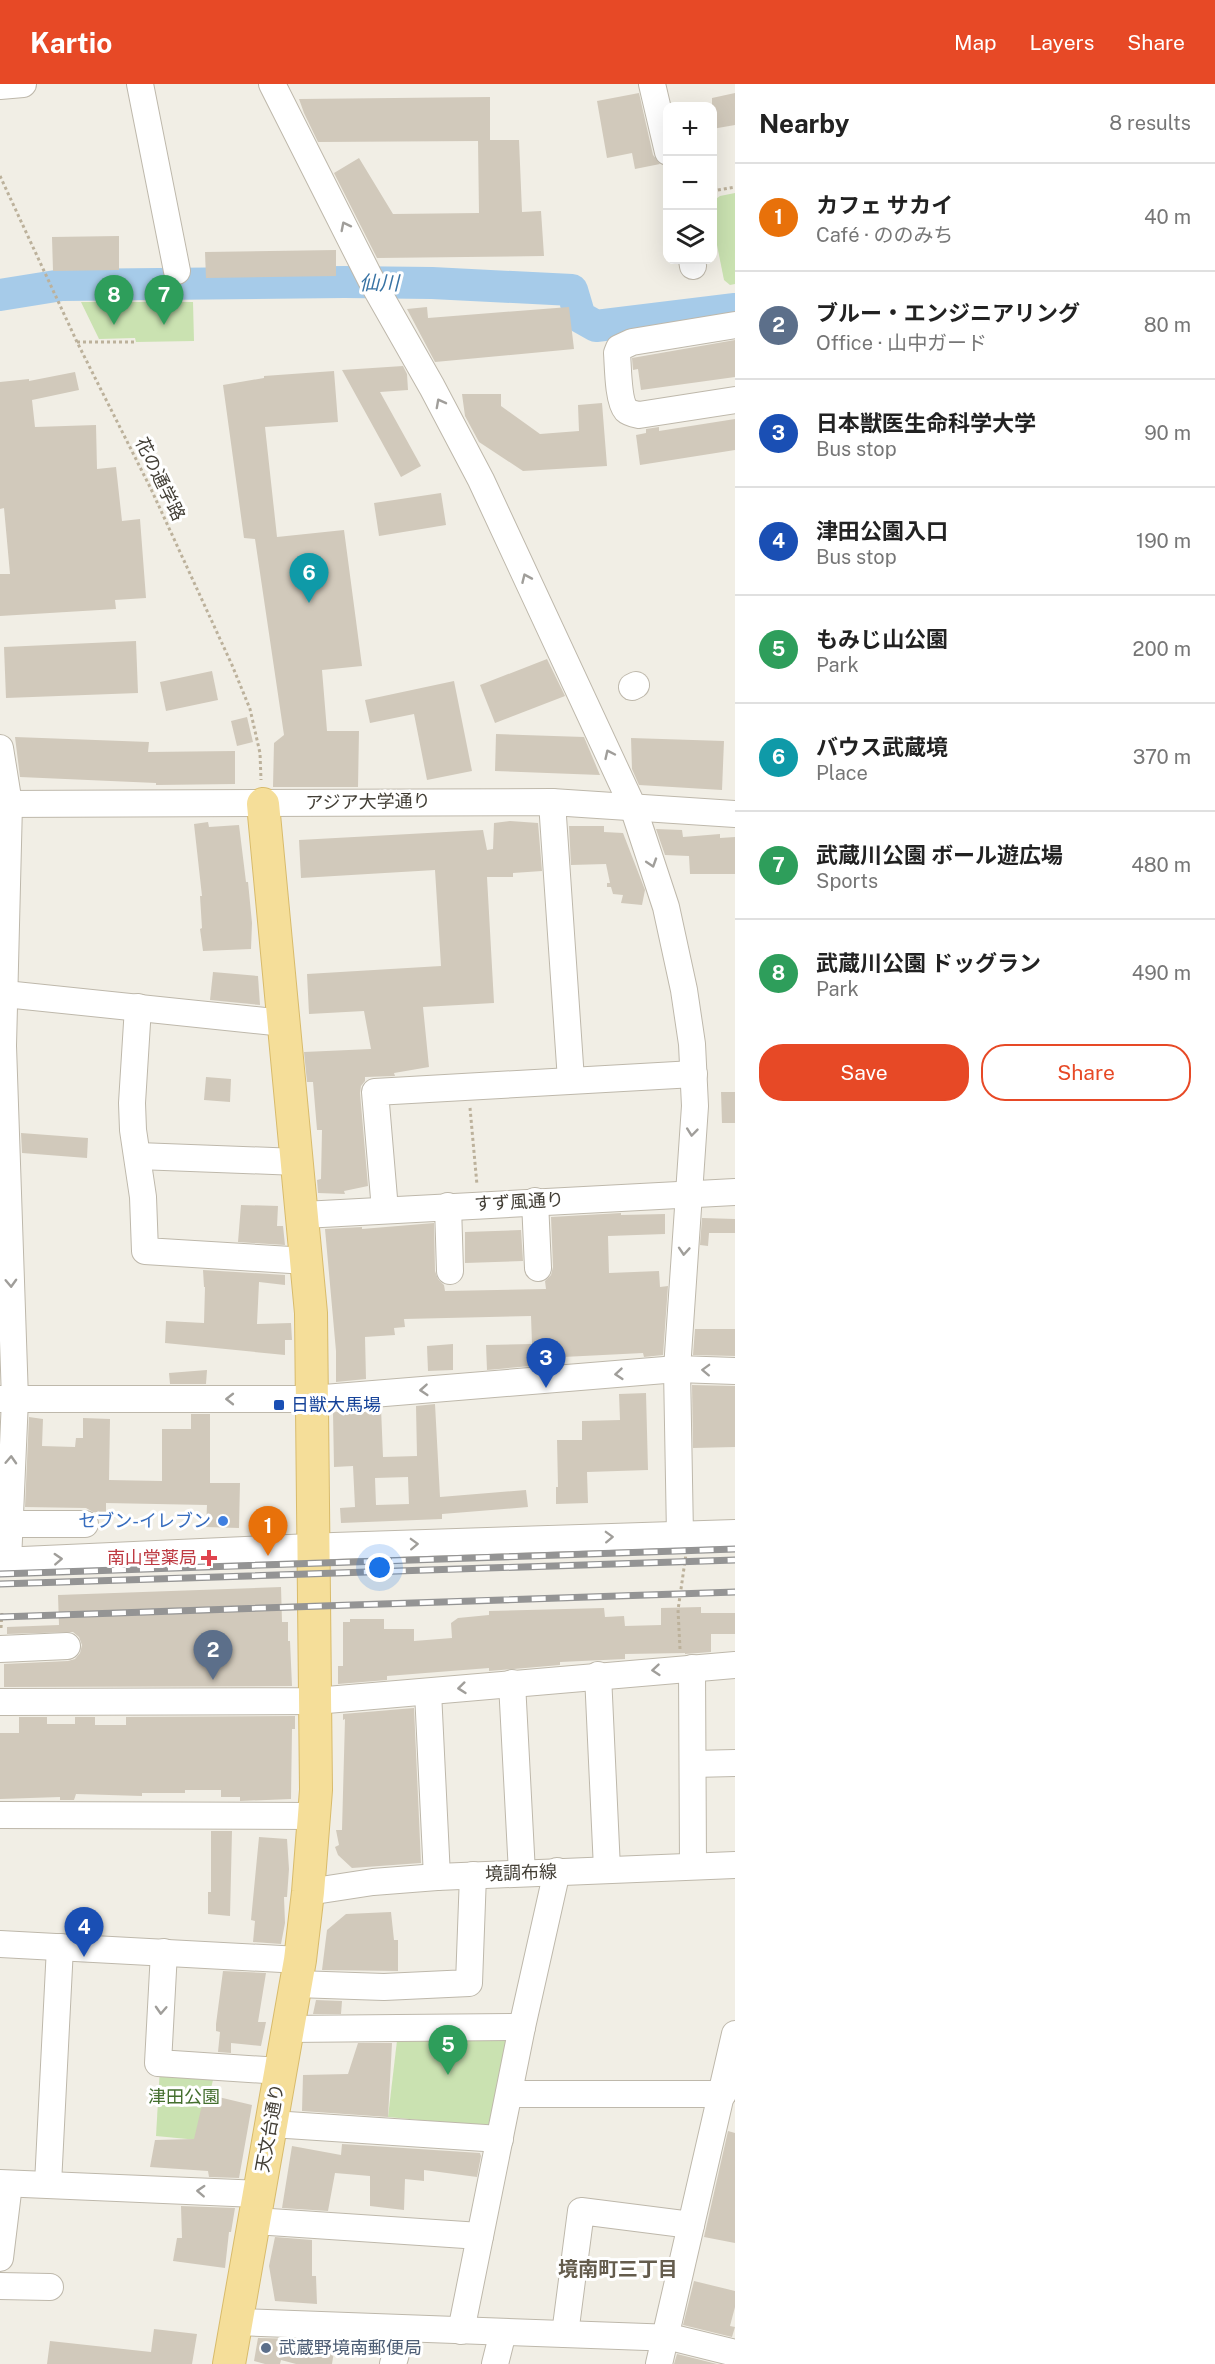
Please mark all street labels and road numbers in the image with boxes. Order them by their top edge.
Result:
street label: 花の通学路 [131,434,190,524]
street label: アジア大学通り [305,790,431,813]
street label: すず風通り [473,1189,564,1214]
street label: 境調布線 [485,1861,557,1884]
street label: 天文台通り [251,2082,288,2174]

